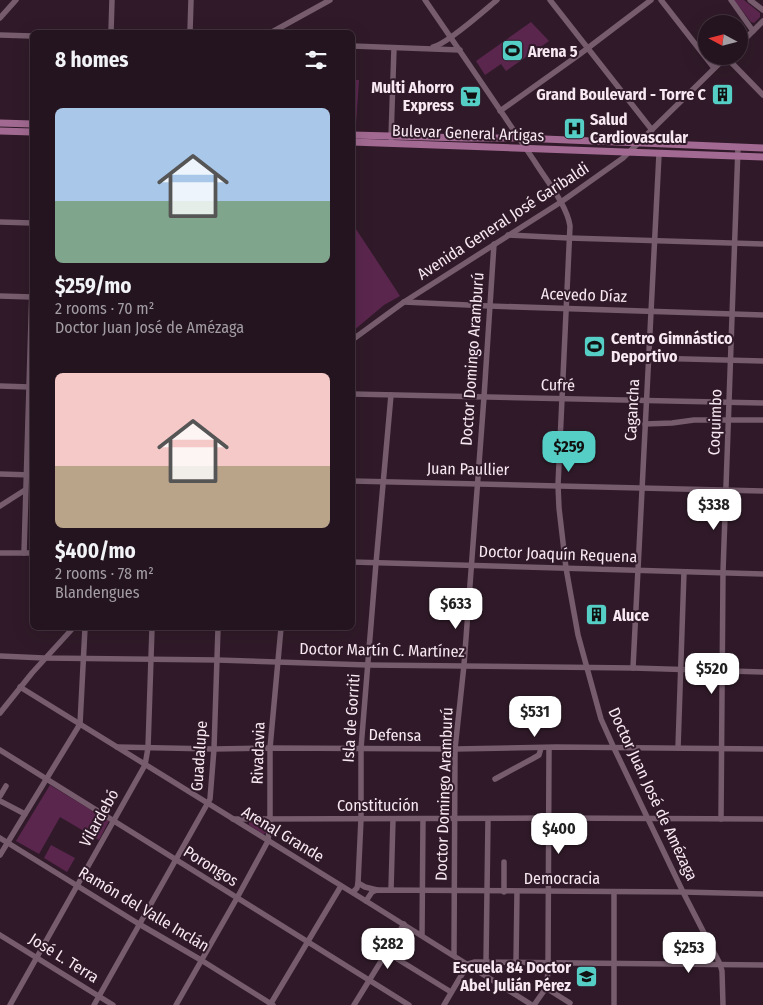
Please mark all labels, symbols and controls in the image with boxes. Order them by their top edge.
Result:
north arrow [698,15,748,65]
map controls [698,15,748,65]
sports icon: Arena 5 [500,39,524,63]
place label: Arena 5 [527,42,578,61]
icon: filters [302,46,330,74]
text: 8 homes [55,47,129,73]
place label: Multi Ahorro Express [371,78,454,115]
building icon: Grand Boulevard - Torre C [710,82,734,106]
supermarket icon: Multi Ahorro Express [458,84,482,108]
place label: Grand Boulevard - Torre C [536,85,707,104]
place label: Salud Cardiovascular [590,110,688,147]
hospital icon: Salud Cardiovascular [562,116,586,140]
street label: Bulevar General Artigas [392,121,545,145]
icon: home [148,141,238,231]
street label: Avenida General José Garibaldi [414,158,592,284]
street label: Doctor Domingo Aramburú [456,272,488,446]
text: $259/mo [55,273,131,299]
street label: Acevedo Díaz [541,284,627,306]
text: 2 rooms · 70 m² [55,299,154,318]
text: Doctor Juan José de Amézaga [55,318,244,337]
place label: Centro Gimnástico Deportivo [611,329,733,366]
sports icon: Centro Gimnástico Deportivo [583,335,607,359]
street label: Cufré [541,375,575,395]
street label: Cagancha [621,378,643,442]
street label: Coquimbo [704,388,726,456]
icon: home [148,406,238,496]
pin: $259 [539,430,599,473]
text: $259 [553,437,585,456]
street label: Juan Paullier [427,459,510,479]
pin: $338 [684,488,744,531]
text: $338 [698,495,730,514]
text: $400/mo [55,538,136,564]
street label: Doctor Joaquín Requena [478,542,638,566]
text: 2 rooms · 78 m² [55,564,154,583]
text: Blandengues [55,583,140,602]
pin: $633 [426,588,486,630]
text: $633 [440,594,472,613]
building icon: Aluce [585,603,609,627]
place label: Aluce [612,606,649,625]
street label: Doctor Martín C. Martínez [299,639,465,661]
pin: $520 [682,652,742,695]
text: $520 [696,659,728,678]
street label: Isla de Gorriti [338,673,364,763]
pin: $531 [505,696,565,738]
text: $531 [520,702,550,721]
street label: Doctor Juan José de Amézaga [604,704,702,884]
street label: Doctor Domingo Aramburú [431,707,457,881]
street label: Guadalupe [187,720,211,792]
street label: Rivadavia [247,721,269,785]
street label: Defensa [368,725,422,745]
street label: Vilardebó [75,786,123,850]
street label: Constitución [337,796,419,815]
street label: Arenal Grande [238,802,328,866]
pin: $400 [529,812,589,855]
text: $400 [542,819,576,838]
street label: Porongos [180,842,242,890]
street label: Ramón del Valle Inclán [75,863,213,955]
street label: Democracia [524,869,600,888]
pin: $282 [358,928,418,970]
street label: José L. Terra [26,929,102,987]
pin: $253 [659,932,719,974]
text: $282 [373,934,404,953]
text: $253 [674,938,704,957]
place label: Escuela 84 Doctor Abel Julián Pérez [453,958,571,995]
school or university icon: Escuela 84 Doctor Abel Julián Pérez [575,964,599,988]

